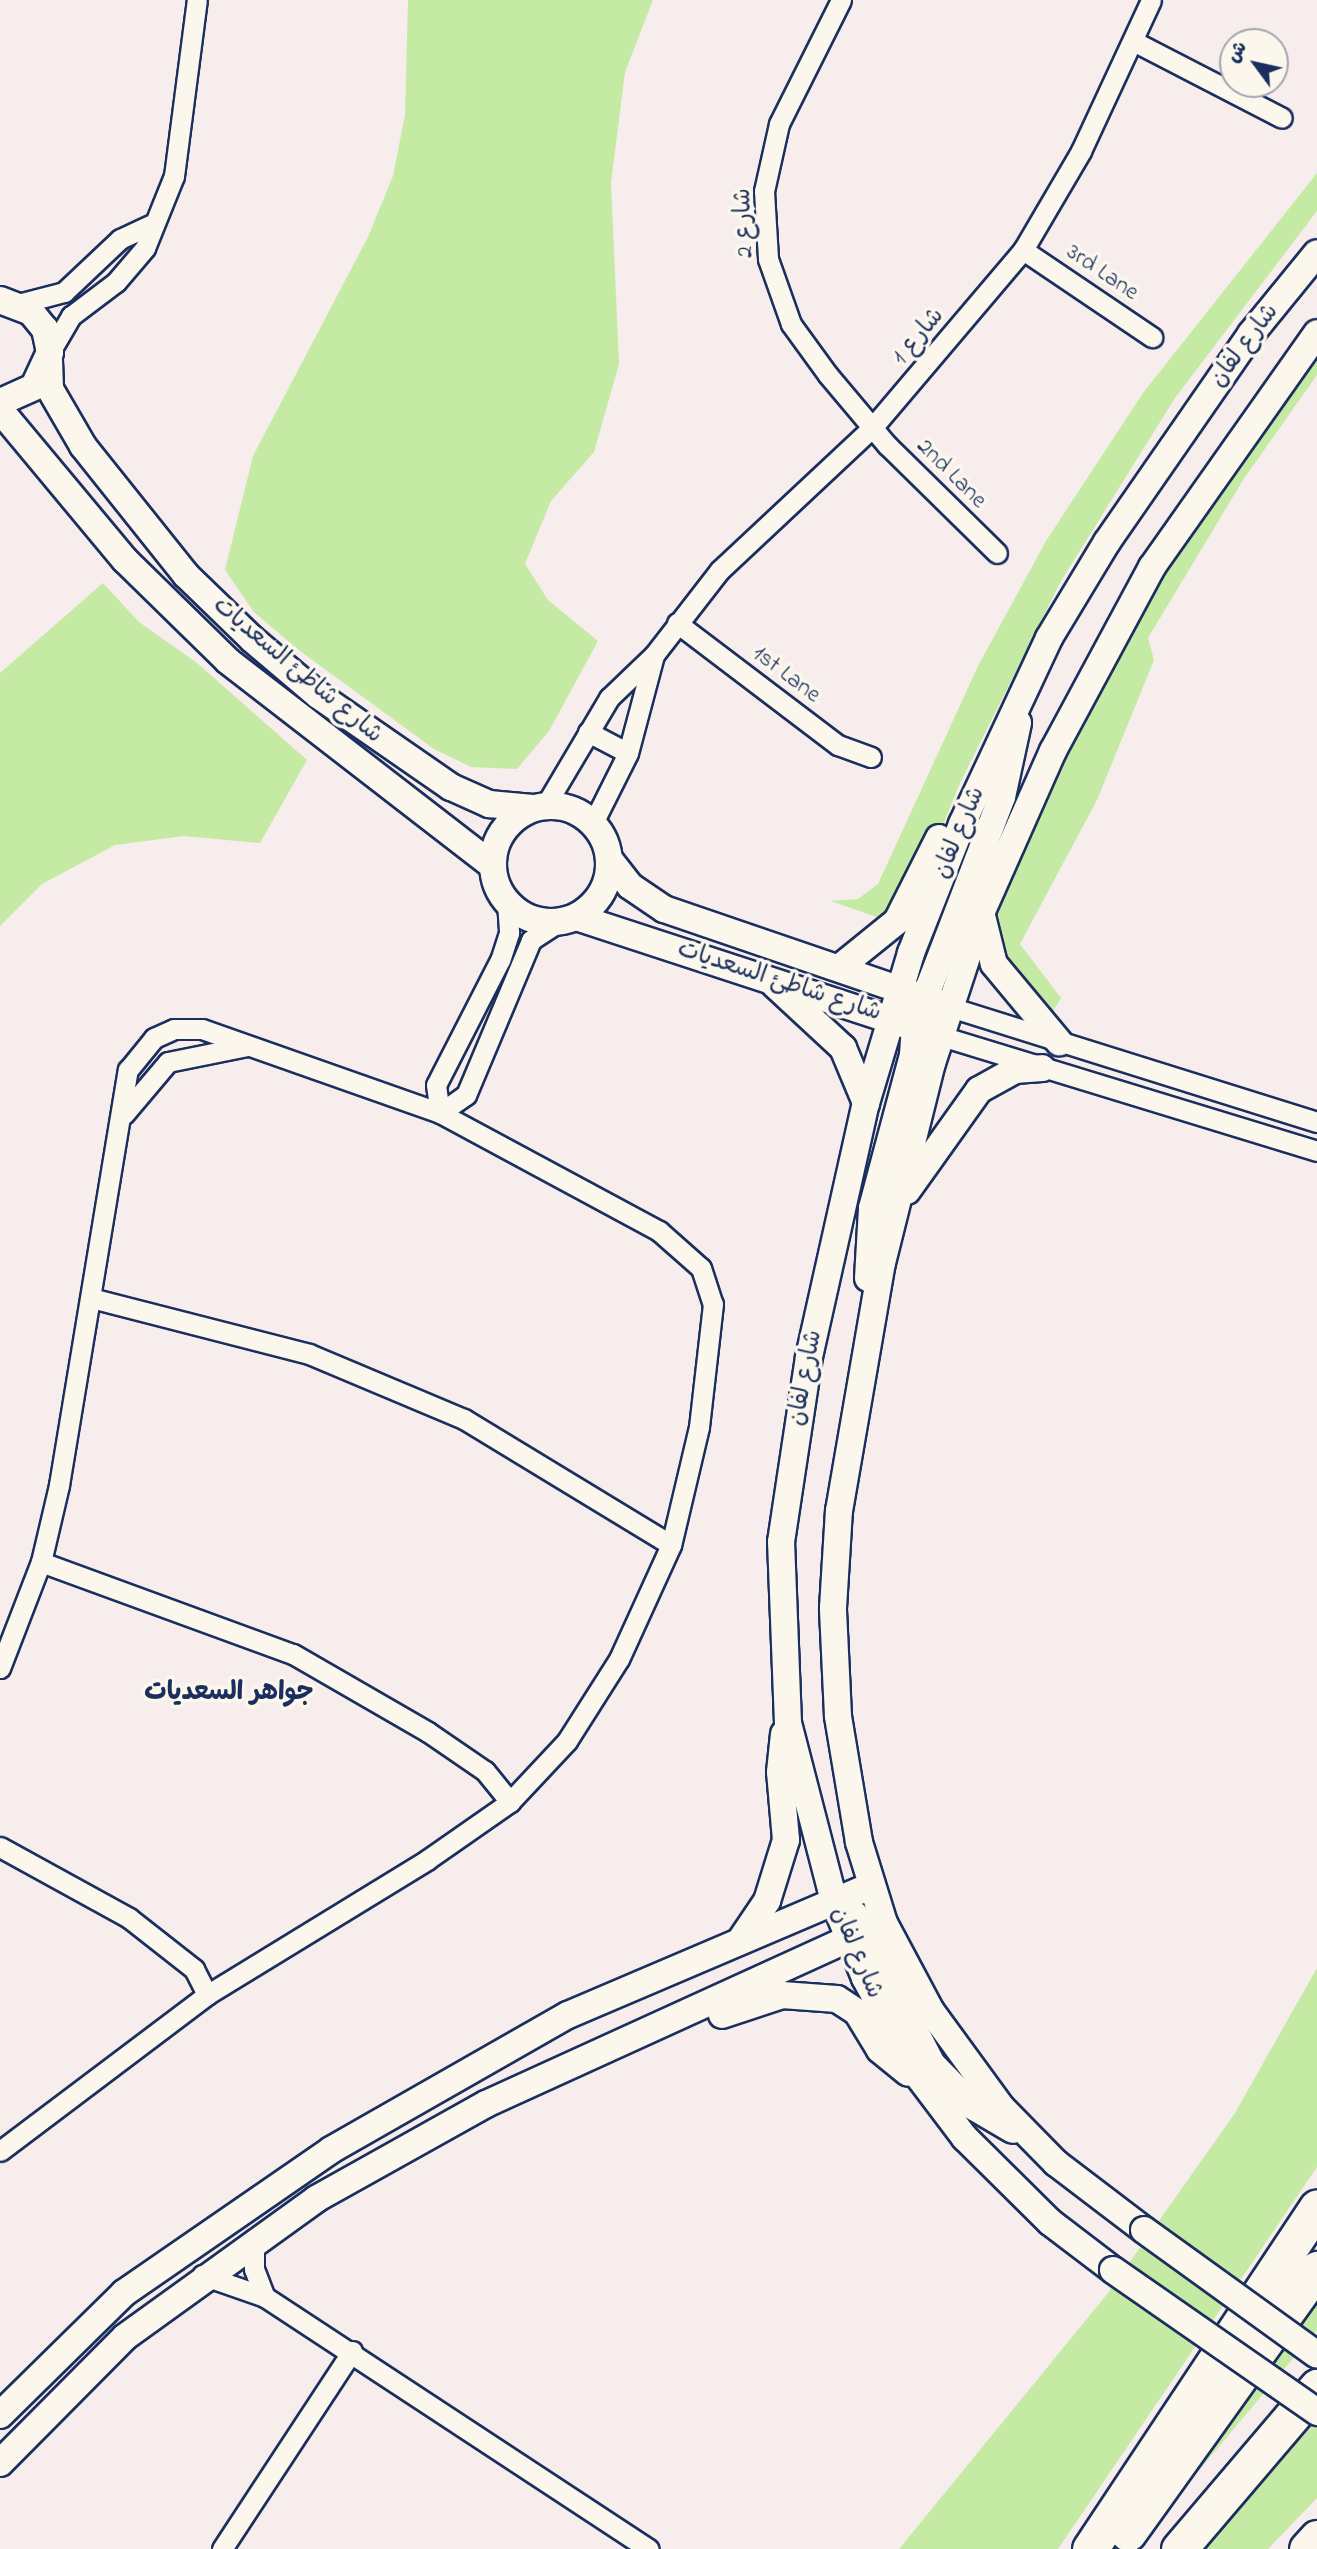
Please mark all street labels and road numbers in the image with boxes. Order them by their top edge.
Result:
street label: شارع 2 [729,188,761,258]
street label: 3rd Lane [1060,238,1144,308]
street label: شارع لفان [1204,299,1286,393]
street label: شارع 1 [887,303,951,371]
street label: 2nd Lane [910,433,992,515]
street label: شارع شاطئ السعديات [206,592,388,750]
street label: 1st Lane [746,640,826,710]
street label: شارع لفان [928,783,992,883]
street label: شارع شاطئ السعديات [674,936,884,1028]
street label: شارع لفان [783,1328,829,1428]
street label: شارع لفان [824,1903,888,2003]

